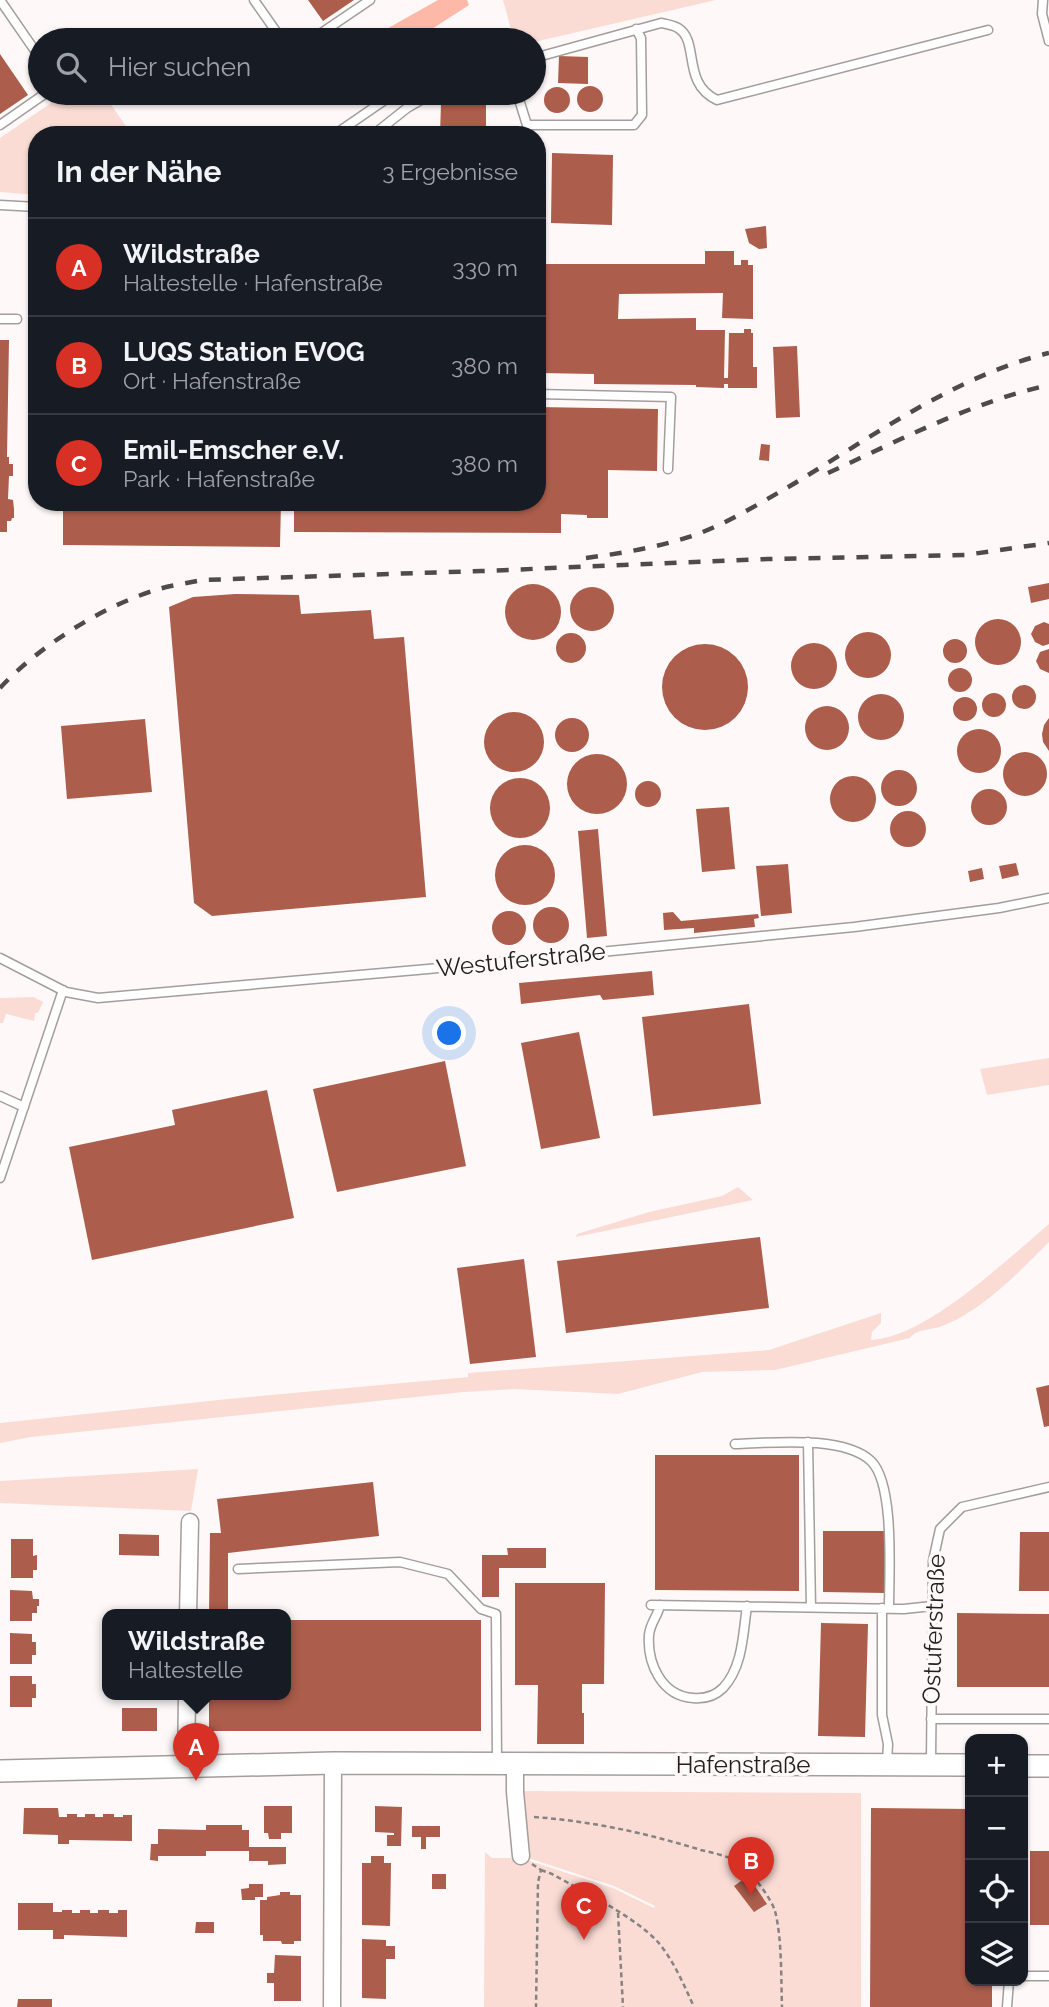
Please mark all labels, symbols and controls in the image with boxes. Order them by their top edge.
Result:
search box [28,28,546,105]
icon: search [52,48,90,86]
text: Hier suchen [108,52,251,82]
text: In der Nähe [56,154,221,189]
text: 3 Ergebnisse [382,158,518,185]
text: Wildstraße [123,239,260,269]
text: A [71,254,87,281]
text: 330 m [452,254,518,281]
text: Haltestelle · Hafenstraße [123,269,383,296]
text: LUQS Station EVOG [123,337,365,367]
text: B [71,352,87,379]
text: 380 m [451,352,518,379]
text: Ort · Hafenstraße [123,367,301,394]
text: Emil-Emscher e.V. [123,435,344,465]
text: C [71,450,87,477]
text: 380 m [451,450,518,477]
text: Park · Hafenstraße [123,465,315,492]
street label: Westuferstraße [435,936,607,983]
your location [432,1016,466,1050]
street label: Ostuferstraße [916,1553,951,1705]
popup [102,1609,291,1700]
text: Wildstraße [128,1626,265,1656]
text: Haltestelle [128,1656,243,1683]
pin: A [173,1723,219,1781]
map controls [965,1734,1028,1986]
button: + [965,1734,1028,1797]
street label: Hafenstraße [676,1750,810,1779]
button: − [965,1797,1028,1860]
pin: B [728,1837,774,1895]
button: locate [965,1860,1028,1923]
pin: C [561,1882,607,1940]
button: layers [965,1923,1028,1986]

